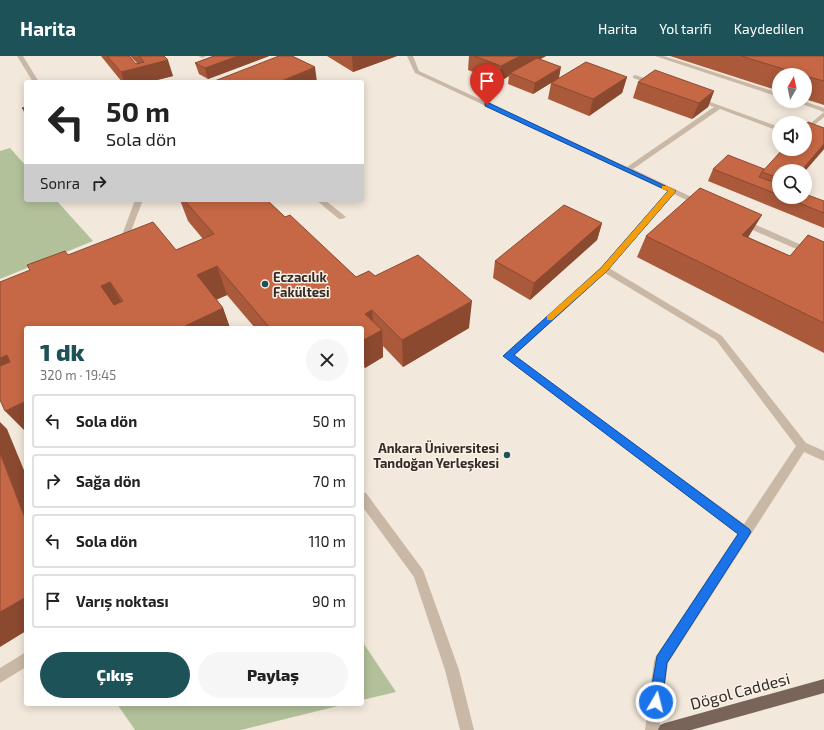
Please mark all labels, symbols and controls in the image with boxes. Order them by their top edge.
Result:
text: Harita [20,17,76,40]
text: Harita [598,20,637,37]
text: Yol tarifi [659,20,712,37]
text: Kaydedilen [734,20,804,37]
pin [470,64,504,105]
north arrow [772,68,812,108]
map controls [772,68,812,204]
icon: arrive [476,70,498,92]
text: 50 m [106,94,170,128]
icon: left [40,96,92,148]
button: sound [772,116,812,156]
text: Sola dön [106,128,177,150]
button: search [772,164,812,204]
icon: right [88,172,110,194]
text: Sonra [40,174,80,192]
place label: Eczacılık Fakültesi [273,269,330,300]
marker: Eczacılık Fakültesi [260,279,270,289]
text: 1 dk [40,337,85,366]
button: close [306,339,348,381]
text: 320 m · 19:45 [40,367,116,383]
icon: left [42,410,64,432]
text: Sola dön [76,412,137,430]
text: 50 m [312,412,346,430]
place label: Ankara Üniversitesi Tandoğan Yerleşkesi [373,440,499,472]
marker: Ankara Üniversitesi Tandoğan Yerleşkesi [502,450,512,460]
icon: right [42,470,64,492]
text: Sağa dön [76,472,141,490]
text: 70 m [313,472,346,490]
icon: left [42,530,64,552]
text: Sola dön [76,532,137,550]
text: 110 m [309,532,346,550]
icon: arrive [42,590,64,612]
text: Varış noktası [76,592,169,610]
text: 90 m [312,592,346,610]
button: Çıkış [40,652,190,698]
button: Paylaş [198,652,348,698]
street label: Dögol Caddesi [688,668,792,713]
position arrow [635,681,677,723]

